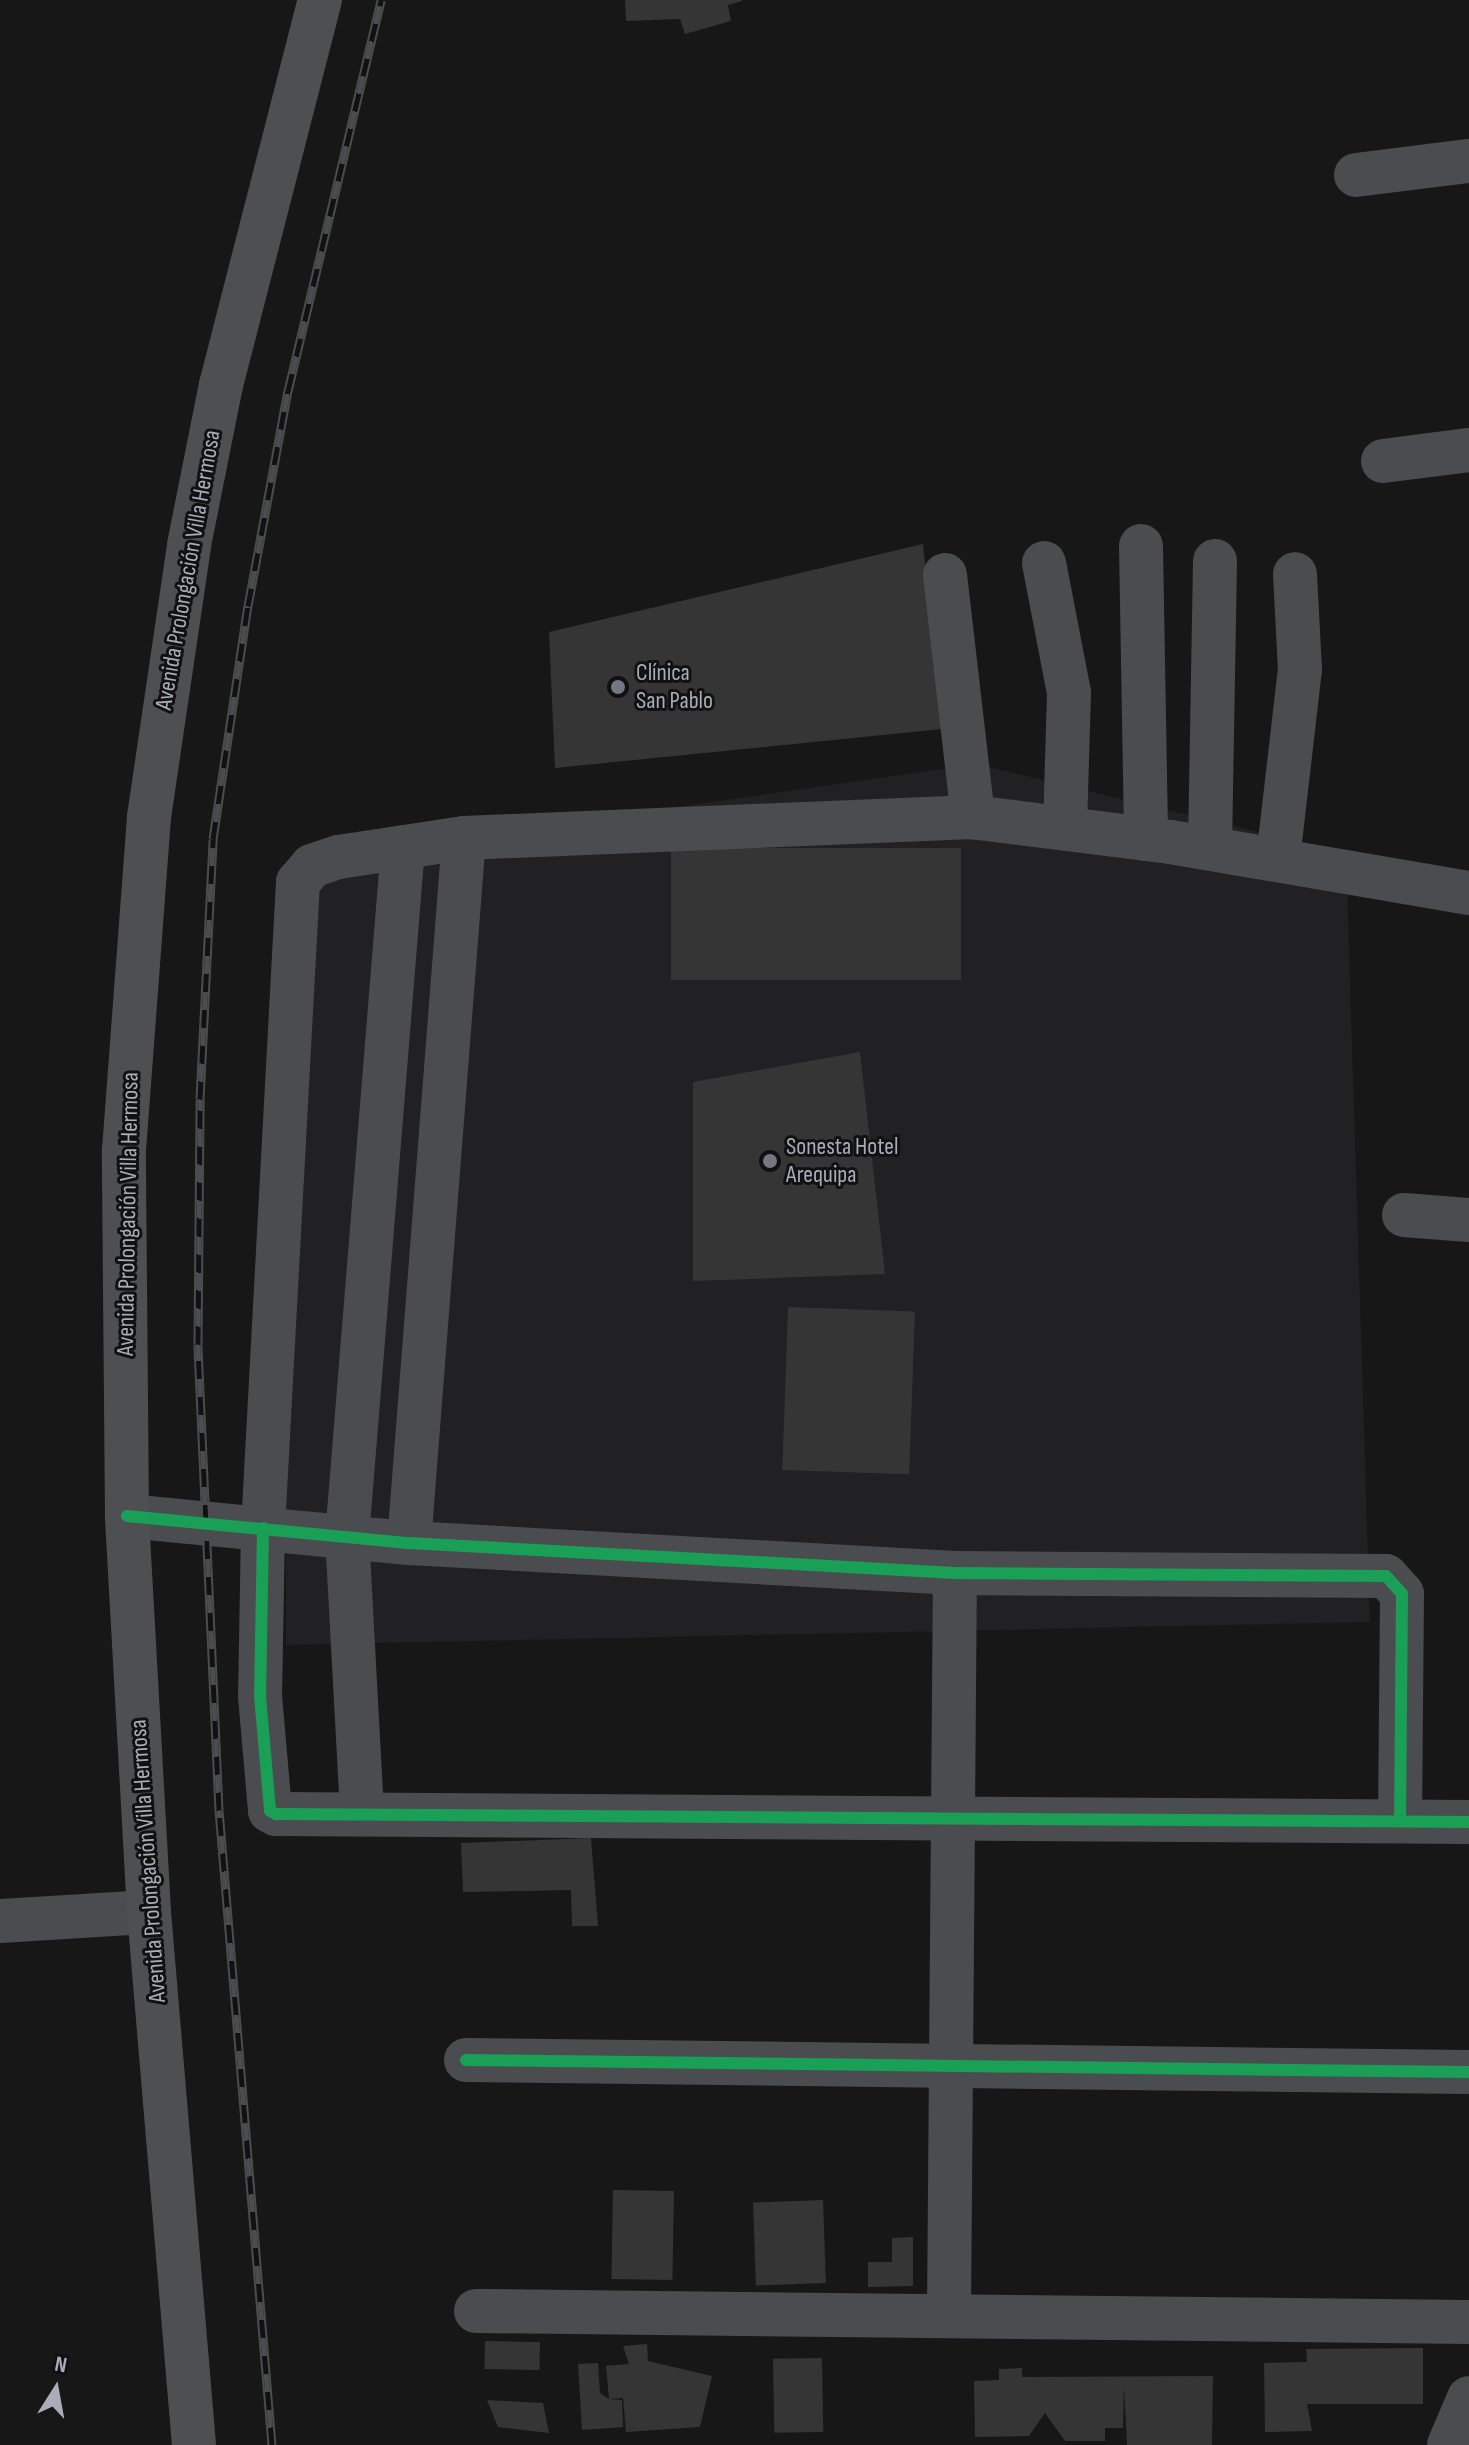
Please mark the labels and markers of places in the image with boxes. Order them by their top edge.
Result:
place label: Clínica San Pablo [636,659,713,715]
marker: Clínica San Pablo [607,676,629,698]
place label: Sonesta Hotel Arequipa [786,1133,898,1189]
marker: Sonesta Hotel Arequipa [761,1152,779,1170]

